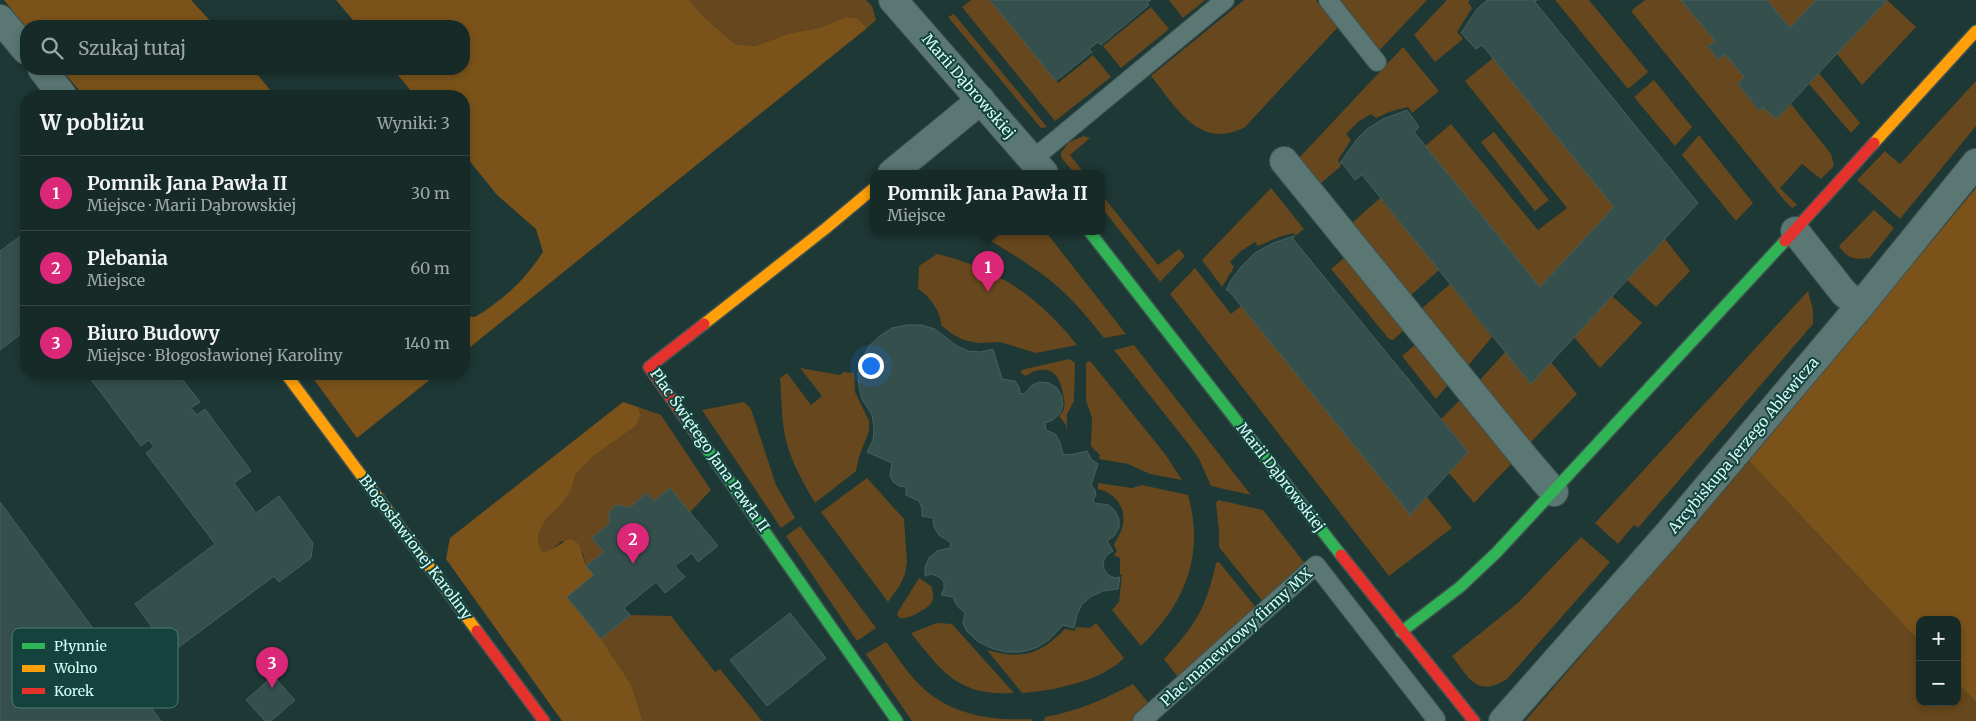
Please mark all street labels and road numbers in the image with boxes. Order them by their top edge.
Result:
street label: Marii Dąbrowskiej [918,30,1020,142]
street label: Arcybiskupa Jerzego Ablewicza [1663,353,1822,538]
street label: Plac Świętego Jana Pawła II [646,364,775,535]
street label: Marii Dąbrowskiej [1233,419,1329,535]
street label: Błogosławionej Karoliny [355,471,477,623]
street label: Plac manewrowy firmy MX [1156,564,1316,710]

